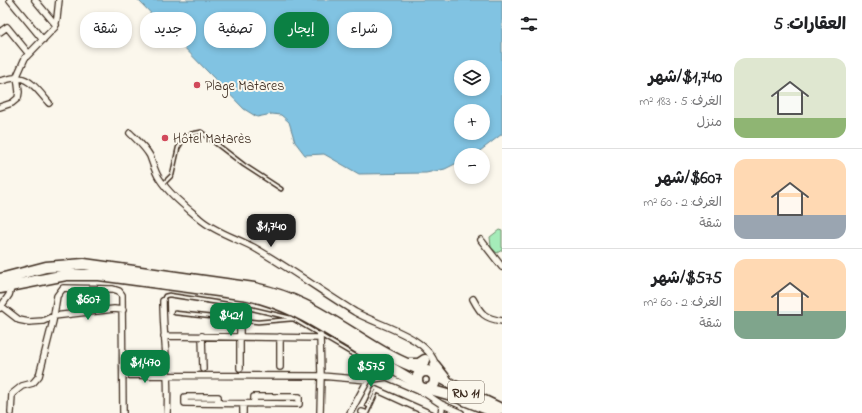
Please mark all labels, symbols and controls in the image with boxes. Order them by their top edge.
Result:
chip: شقة [80,12,132,48]
chip: جديد [140,12,196,48]
chip: تصفية [204,12,266,48]
chip: إيجار [274,12,329,48]
chip: شراء [337,12,392,48]
text: العقارات: 5 [774,12,846,37]
icon: filters [518,13,540,35]
map controls [454,60,490,184]
button: layers [454,60,490,96]
text: $1,740/شهر [649,65,722,90]
icon: home [766,74,814,122]
place label: Plage Matares [205,76,284,98]
marker: Plage Matares [192,80,202,90]
text: الغرف: 5 · 183 m² [639,92,722,111]
button: + [454,104,490,140]
text: منزل [696,113,722,132]
place label: Hôtel Matarès [173,129,251,150]
marker: Hôtel Matarès [160,133,170,143]
button: − [454,148,490,184]
text: $607/شهر [656,166,722,191]
icon: home [766,175,814,223]
text: الغرف: 2 · 60 m² [643,193,722,212]
pin: $1,740 [238,214,304,248]
text: شقة [699,214,722,233]
text: $1,740 [256,217,286,236]
text: $575/شهر [652,266,722,291]
icon: home [766,275,814,323]
pin: $607 [64,287,112,321]
text: $607 [76,290,100,309]
text: الغرف: 2 · 60 m² [643,293,722,312]
pin: $421 [207,303,255,337]
text: $421 [219,306,243,325]
text: شقة [699,314,722,333]
pin: $1,470 [112,350,178,384]
text: $1,470 [130,353,160,372]
pin: $575 [347,354,395,388]
text: $575 [357,357,385,376]
road number: RN 11 [448,381,484,403]

